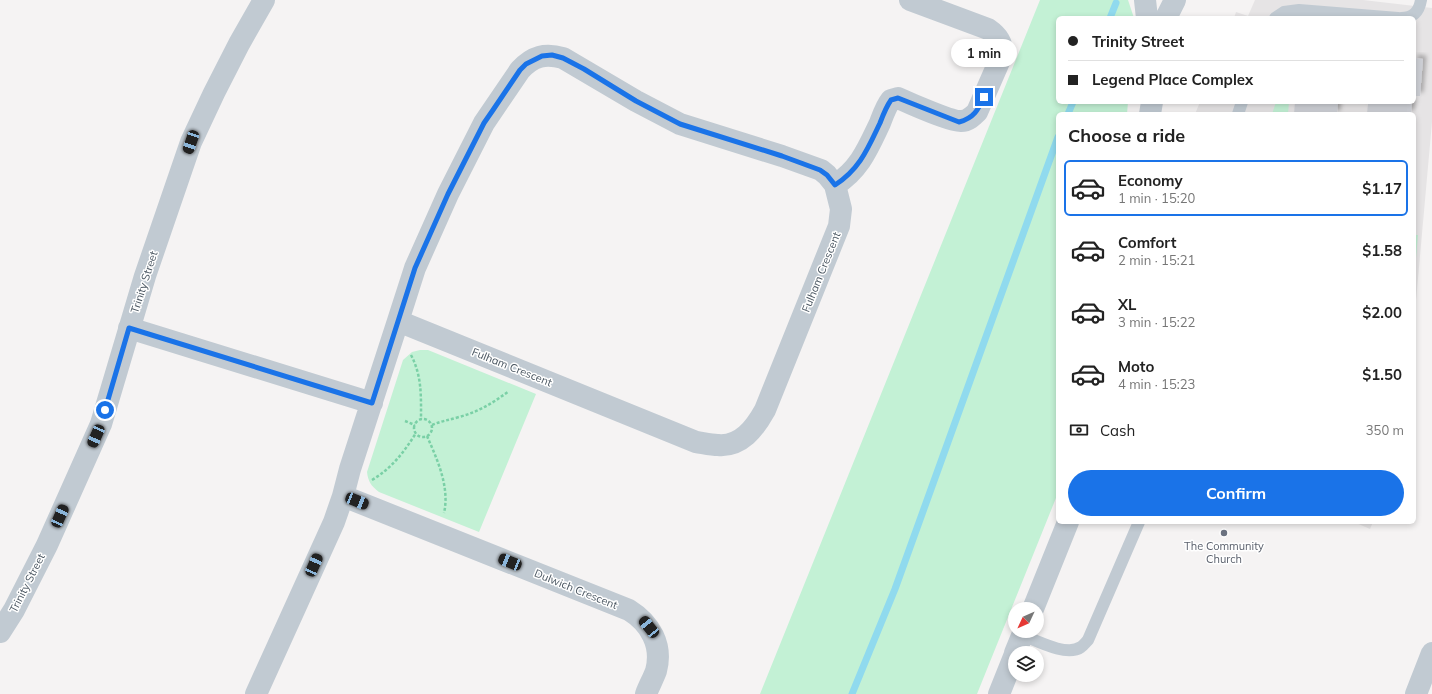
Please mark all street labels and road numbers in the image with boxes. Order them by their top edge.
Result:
street label: Fulham Crescent [799,230,843,314]
street label: Trinity Street [127,249,161,315]
street label: Fulham Crescent [470,345,554,389]
street label: Trinity Street [6,551,48,615]
street label: Dulwich Crescent [532,566,620,612]

